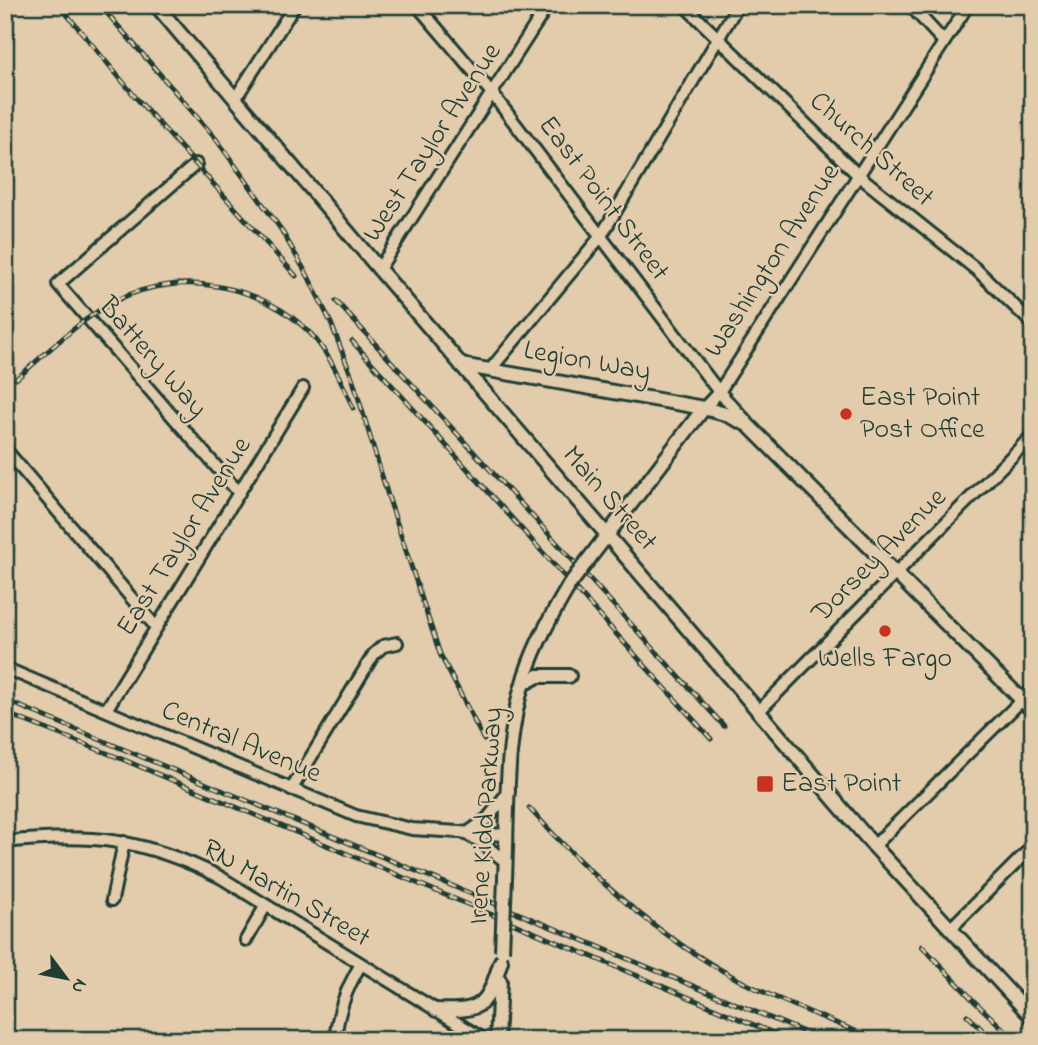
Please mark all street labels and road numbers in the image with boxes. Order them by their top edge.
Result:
street label: West Taylor Avenue [353,35,513,251]
street label: Church Street [799,82,943,218]
street label: East Point Street [527,108,679,290]
street label: Washington Avenue [695,155,852,366]
street label: Battery Way [87,288,216,428]
street label: Legion Way [520,331,654,393]
street label: East Taylor Avenue [107,429,263,645]
street label: Main Street [551,437,667,561]
street label: Dorsey Avenue [802,479,957,634]
street label: Central Avenue [155,691,328,795]
street label: Irene Kidd Parkway [459,706,515,926]
street label: RN Martin Street [194,829,378,959]

